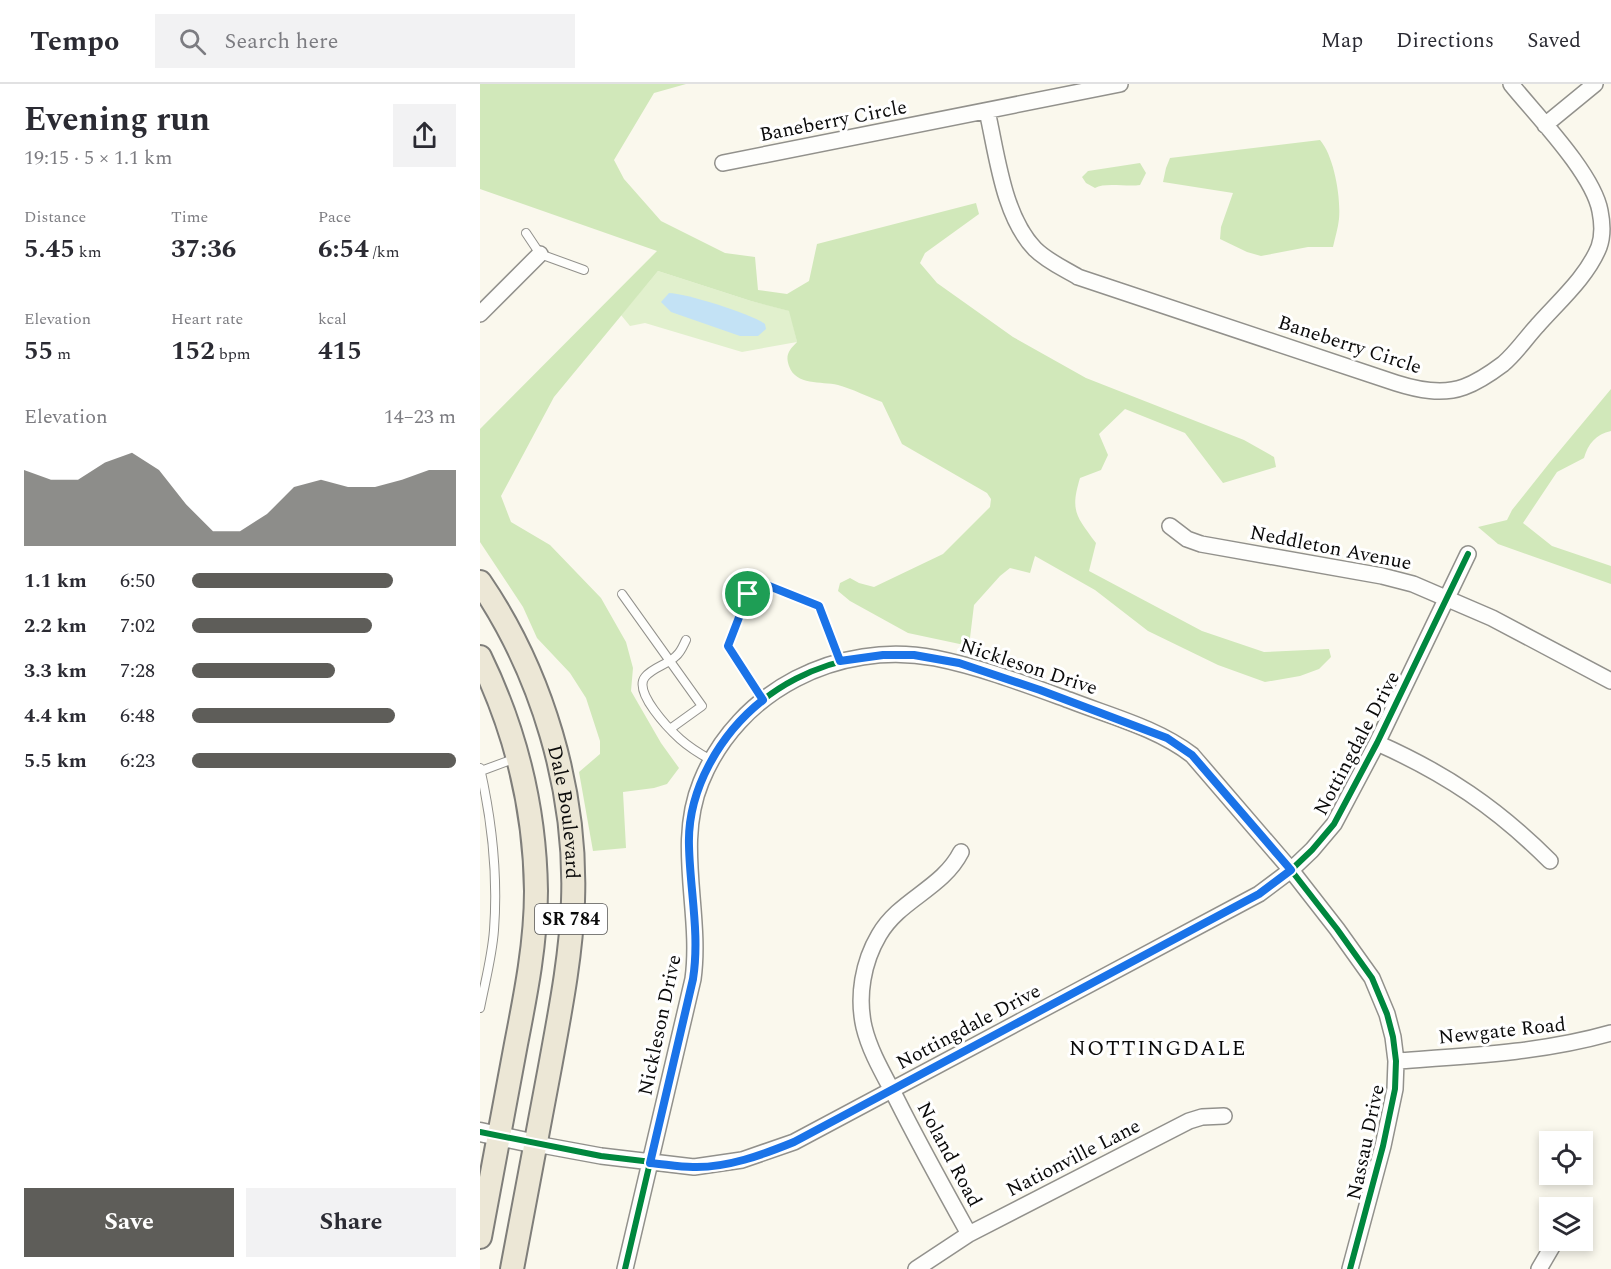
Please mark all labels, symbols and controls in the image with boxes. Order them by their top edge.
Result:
search box [155,14,575,68]
text: Tempo [30,20,119,63]
icon: search [176,25,209,58]
text: Search here [224,25,338,58]
text: Map [1321,25,1363,57]
text: Directions [1396,25,1494,57]
text: Saved [1527,25,1581,57]
street label: Baneberry Circle [757,92,909,150]
text: Evening run [24,95,210,145]
button: share [393,104,456,167]
text: 19:15 · 5 × 1.1 km [24,143,172,173]
text: Distance [24,205,86,229]
text: Time [171,205,208,229]
text: Pace [318,205,351,229]
text: 5.45 [24,229,75,269]
text: 37:36 [171,229,236,269]
text: 6:54 [318,229,369,269]
text: km [75,240,101,264]
text: /km [369,240,399,264]
text: Elevation [24,307,91,331]
text: Heart rate [171,307,243,331]
text: kcal [318,307,347,331]
street label: Baneberry Circle [1274,308,1425,382]
text: 55 [24,331,53,371]
text: 152 [171,331,215,371]
text: 415 [318,331,362,371]
text: m [53,342,71,366]
text: bpm [215,342,251,366]
text: Elevation [24,402,108,432]
text: 14–23 m [384,402,456,432]
street label: Neddleton Avenue [1247,518,1414,578]
text: 1.1 km [24,566,87,596]
text: 6:50 [120,566,155,596]
pin [722,568,773,619]
icon: arrive [731,577,764,610]
text: 2.2 km [24,611,87,641]
text: 7:02 [120,611,155,641]
street label: Nickleson Drive [956,631,1102,703]
text: 3.3 km [24,656,87,686]
text: 7:28 [120,656,155,686]
street label: Nottingdale Drive [1306,666,1408,821]
text: 4.4 km [24,701,87,731]
text: 6:48 [120,701,155,731]
street label: Dale Boulevard [539,742,587,879]
text: 5.5 km [24,746,87,776]
text: 6:23 [120,746,155,776]
road number: SR 784 [535,904,607,934]
street label: Nickleson Drive [630,952,690,1098]
street label: Nottingdale Drive [891,976,1046,1078]
street label: Newgate Road [1437,1009,1567,1053]
district label: NOTTINGDALE [1069,1033,1247,1065]
street label: Nassau Drive [1339,1082,1393,1203]
street label: Noland Road [909,1097,989,1212]
street label: Nationville Lane [1001,1111,1146,1205]
map controls [1539,1131,1593,1251]
button: locate [1539,1131,1593,1185]
button: Save [24,1188,234,1257]
button: Share [246,1188,456,1257]
button: layers [1539,1197,1593,1251]

